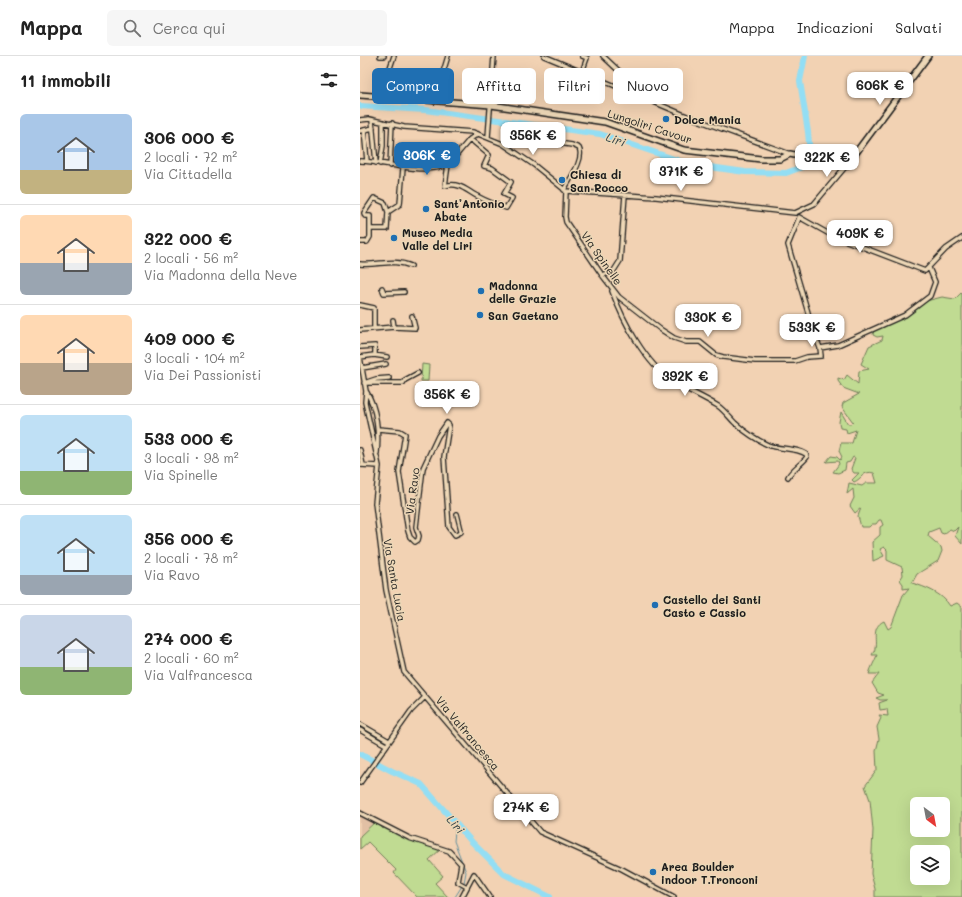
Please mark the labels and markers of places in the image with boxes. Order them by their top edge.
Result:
pin: 606K € [847,72,913,106]
place label: Dolce Mania [674,112,741,127]
marker: Dolce Mania [661,114,671,124]
pin: 356K € [500,122,566,156]
pin: 306K € [394,142,460,176]
pin: 322K € [794,144,860,178]
pin: 371K € [648,158,714,192]
place label: Chiesa di San Rocco [570,167,628,195]
marker: Chiesa di San Rocco [557,175,567,185]
place label: Sant’Antonio Abate [434,196,505,224]
marker: Sant’Antonio Abate [421,204,431,214]
pin: 409K € [827,220,893,254]
place label: Museo Media Valle del Liri [402,225,473,253]
marker: Museo Media Valle del Liri [389,233,399,243]
place label: Madonna delle Grazie [489,278,557,306]
marker: Madonna delle Grazie [476,286,486,296]
pin: 330K € [675,304,741,338]
place label: San Gaetano [488,308,559,323]
marker: San Gaetano [475,310,485,320]
pin: 533K € [779,314,845,348]
pin: 392K € [652,363,718,397]
pin: 356K € [414,381,480,415]
place label: Castello dei Santi Casto e Cassio [663,592,761,620]
marker: Castello dei Santi Casto e Cassio [650,600,660,610]
pin: 274K € [493,794,559,828]
place label: Area Boulder indoor T.Tronconi [661,859,758,887]
marker: Area Boulder indoor T.Tronconi [648,867,658,877]

